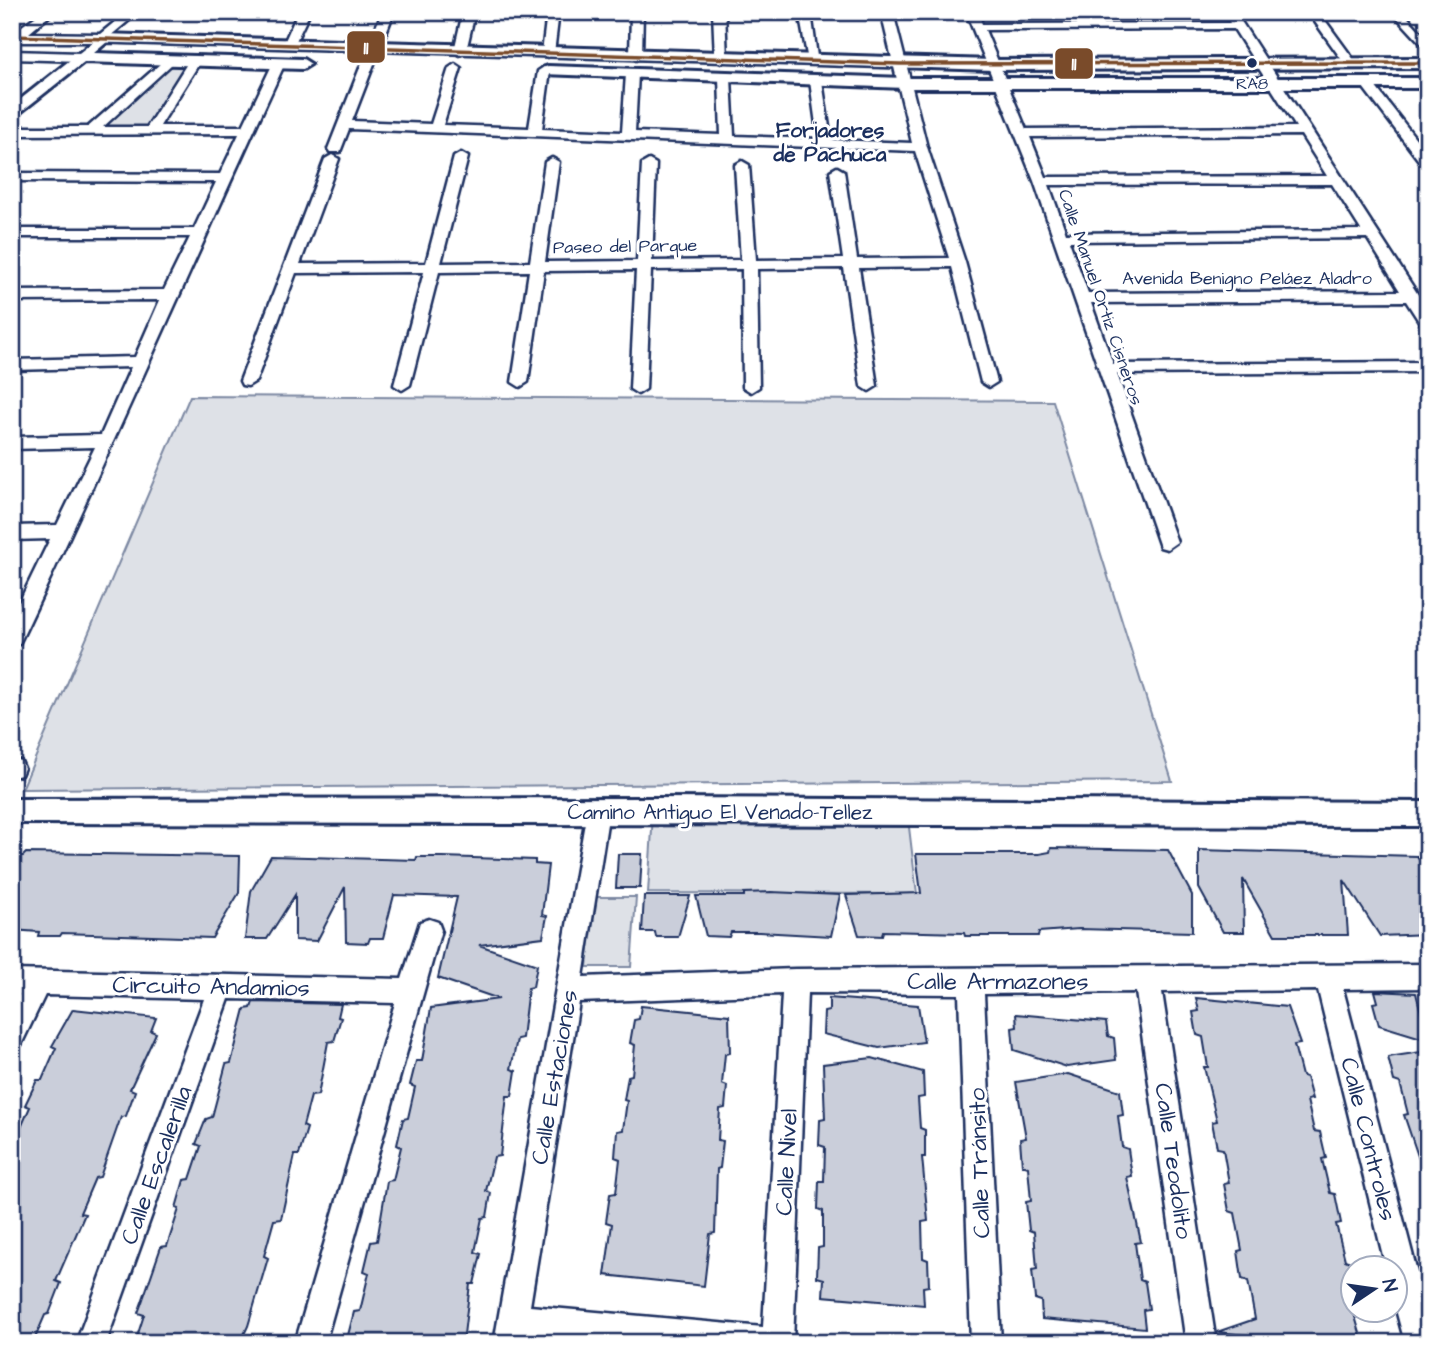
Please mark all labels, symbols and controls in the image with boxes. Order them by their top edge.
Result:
line badge: 11 [346,30,386,64]
text: 11 [364,35,369,62]
line badge: 11 [1054,47,1094,80]
text: 11 [1072,51,1077,78]
marker: RA8 [1245,56,1259,70]
place label: RA8 [1236,73,1268,95]
district label: Forjadores de Pachuca [773,116,887,169]
street label: Calle Manuel Ortiz Cisneros [1052,186,1149,409]
street label: Paseo del Parque [553,233,698,260]
street label: Avenida Benigno Peláez Aladro [1122,266,1372,292]
street label: Camino Antiguo El Venado-Tellez [568,798,873,829]
street label: Calle Armazones [907,965,1089,999]
street label: Circuito Andamios [112,968,310,1006]
street label: Calle Estaciones [523,987,587,1167]
street label: Calle Controles [1331,1054,1405,1224]
street label: Calle Escalerilla [113,1081,201,1249]
street label: Calle Teodolito [1145,1081,1201,1242]
street label: Calle Tránsito [960,1087,1000,1239]
street label: Calle Nivel [767,1108,807,1216]
north arrow [1338,1254,1408,1324]
text: N [1375,1277,1404,1294]

